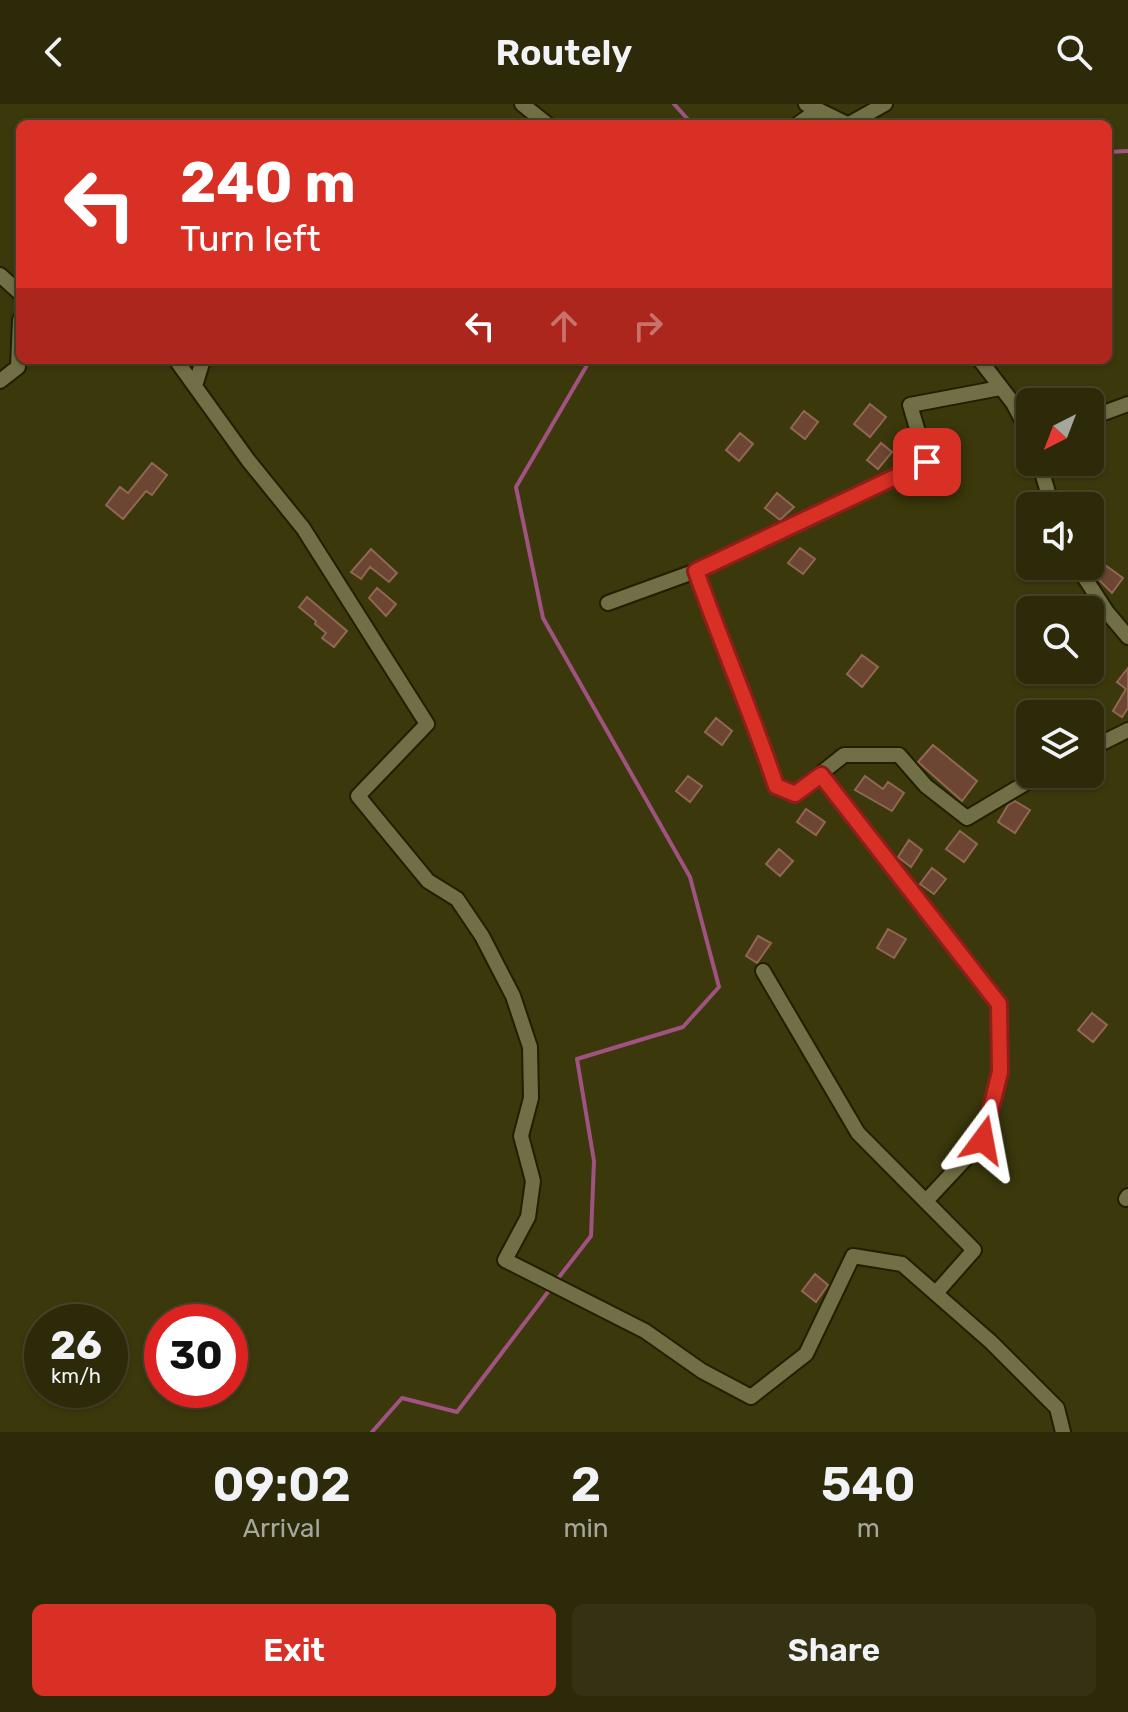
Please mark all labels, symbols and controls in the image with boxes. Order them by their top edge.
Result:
icon: back [32,30,76,74]
icon: search [1052,30,1096,74]
text: Routely [496,31,632,74]
text: 240 m [180,150,356,216]
icon: left [48,152,152,256]
text: Turn left [180,217,321,260]
icon: left [458,304,502,348]
icon: ahead [542,304,586,348]
icon: right [626,304,670,348]
north arrow [1016,388,1104,476]
map controls [1016,388,1104,788]
pin [893,428,961,496]
icon: arrive [905,440,949,484]
button: sound [1016,492,1104,580]
button: search [1016,596,1104,684]
button: layers [1016,700,1104,788]
position arrow [941,1098,1025,1182]
speed limit sign: 30 [144,1304,248,1408]
text: 26 [50,1322,102,1369]
text: km/h [51,1364,101,1388]
text: 09:02 [213,1456,351,1513]
text: 2 [571,1456,601,1513]
text: 540 [821,1456,915,1513]
text: Arrival [243,1513,321,1544]
text: min [563,1513,609,1544]
text: m [857,1513,880,1544]
button: Exit [32,1604,556,1696]
button: Share [572,1604,1096,1696]

